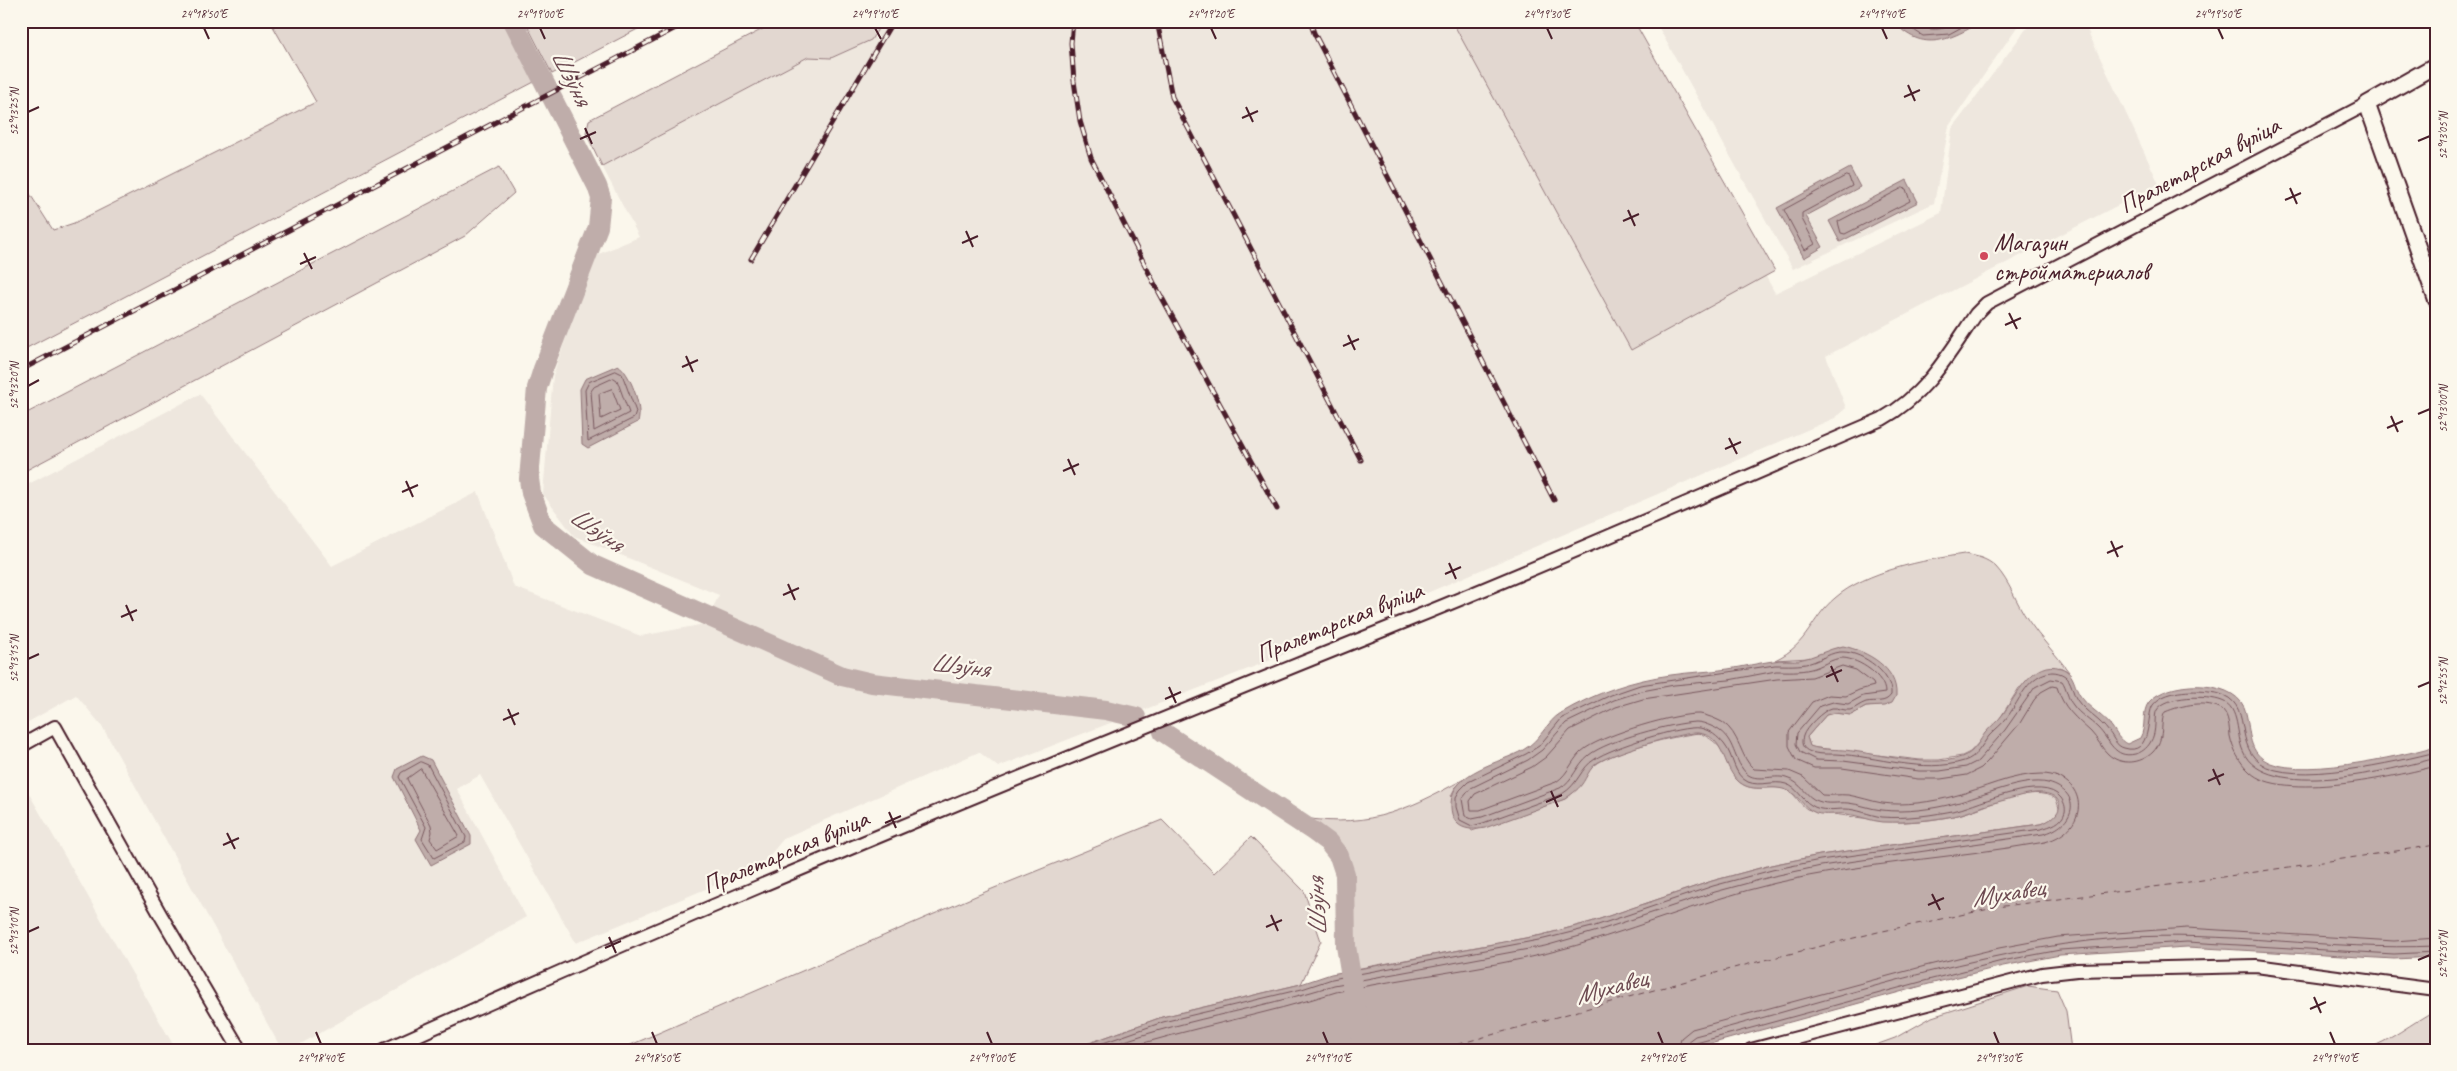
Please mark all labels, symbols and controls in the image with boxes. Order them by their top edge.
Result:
text: 24°18'50"E [181,6,229,22]
text: 24°19'00"E [517,6,565,22]
text: 24°19'10"E [852,6,900,22]
text: 24°19'20"E [1188,6,1236,22]
text: 24°19'30"E [1524,6,1572,22]
text: 24°19'40"E [1859,6,1907,22]
text: 24°19'50"E [2195,6,2243,22]
water label: Шэўня [544,44,601,114]
text: 52°13'25"N [6,87,22,136]
street label: Пралетарская вуліца [2114,108,2287,221]
text: 52°13'05"N [2435,111,2451,160]
place label: Магазин стройматериалов [1994,227,2153,288]
marker: Магазин стройматериалов [1978,250,1990,262]
text: 52°13'20"N [6,361,22,410]
text: 52°13'00"N [2435,384,2451,433]
water label: Шэўня [563,499,633,561]
street label: Пралетарская вуліца [1251,573,1430,670]
text: 52°13'15"N [6,634,22,683]
water label: Шэўня [929,646,995,686]
text: 52°12'55"N [2435,657,2451,706]
street label: Пралетарская вуліца [697,802,875,901]
water label: Мухавец [1969,870,2049,915]
water label: Шэўня [1298,873,1335,937]
text: 52°13'10"N [6,907,22,956]
text: 52°12'50"N [2435,930,2451,979]
water label: Мухавец [1571,960,1653,1012]
text: 24°18'40"E [298,1050,346,1066]
text: 24°18'50"E [634,1050,682,1066]
text: 24°19'00"E [969,1050,1017,1066]
text: 24°19'10"E [1305,1050,1353,1066]
text: 24°19'20"E [1640,1050,1688,1066]
text: 24°19'30"E [1976,1050,2024,1066]
text: 24°19'40"E [2312,1050,2360,1066]

